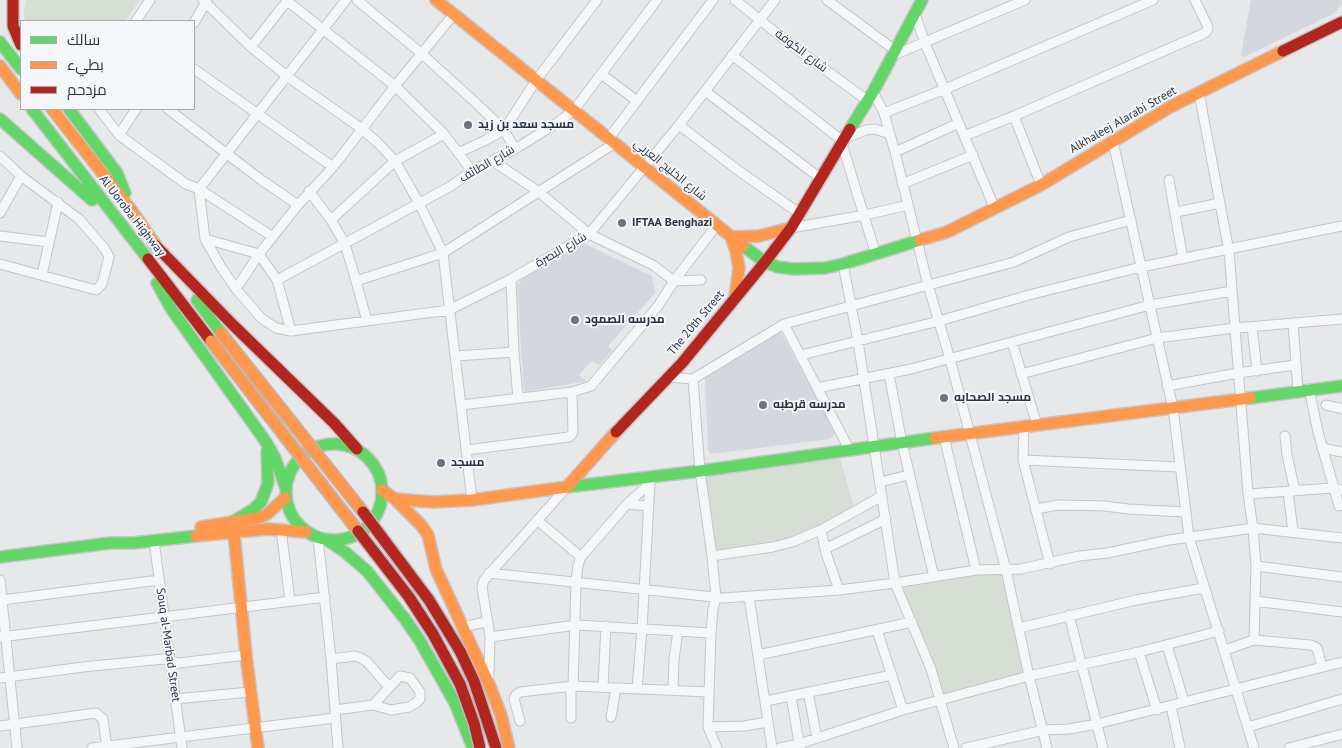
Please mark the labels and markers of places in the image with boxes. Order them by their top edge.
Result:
place label: مسجد سعد بن زيد [478,118,574,132]
marker: مسجد سعد بن زيد [462,119,474,131]
place label: IFTAA Benghazi [632,216,712,230]
marker: IFTAA Benghazi [616,217,628,229]
place label: مدرسه الصمود [585,313,665,327]
marker: مدرسه الصمود [569,314,581,326]
place label: مسجد الصحابه [954,391,1031,405]
marker: مسجد الصحابه [938,392,950,404]
place label: مدرسه قرطبه [773,398,846,412]
marker: مدرسه قرطبه [757,399,769,411]
place label: مسجد [451,456,484,470]
marker: مسجد [435,457,447,469]

